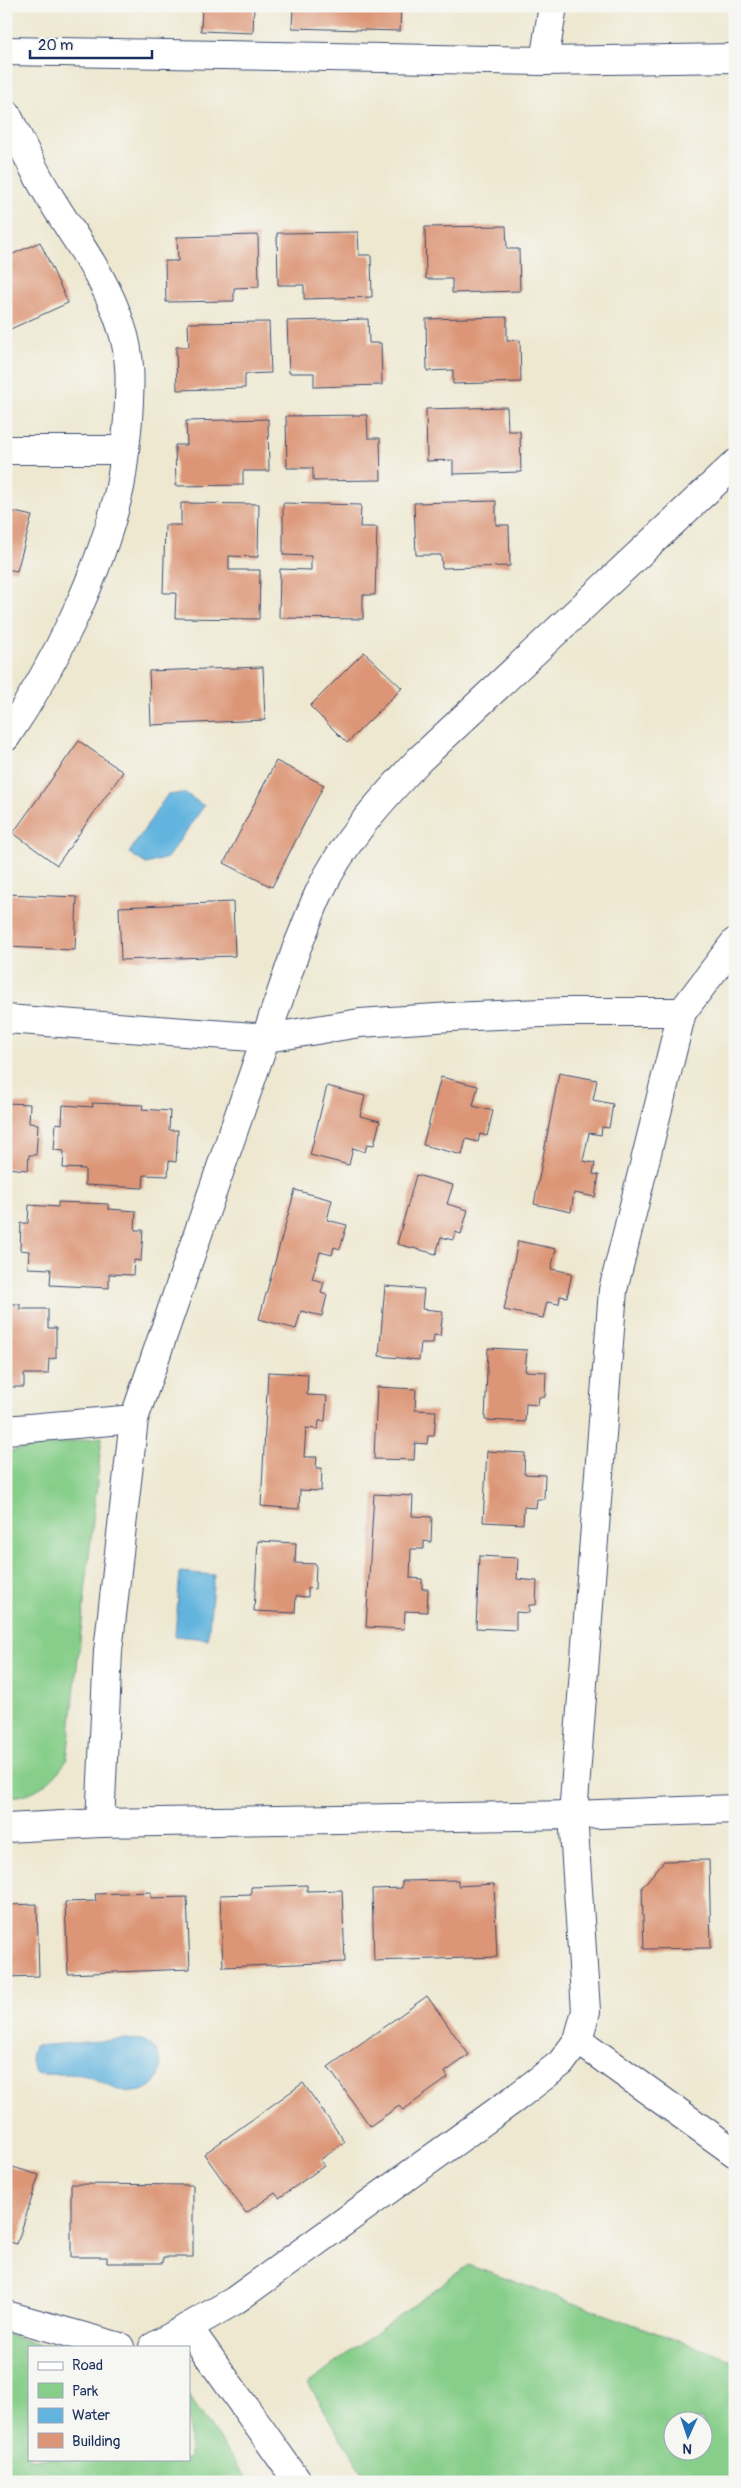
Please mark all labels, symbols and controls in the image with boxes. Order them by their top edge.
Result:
scale bar [30,28,152,60]
text: 20 m [38,36,73,55]
legend [28,2346,190,2460]
text: Road [72,2356,103,2375]
text: Park [72,2382,99,2401]
text: Water [72,2406,111,2425]
north arrow [664,2410,714,2460]
text: Building [72,2432,120,2451]
text: N [682,2440,693,2457]

